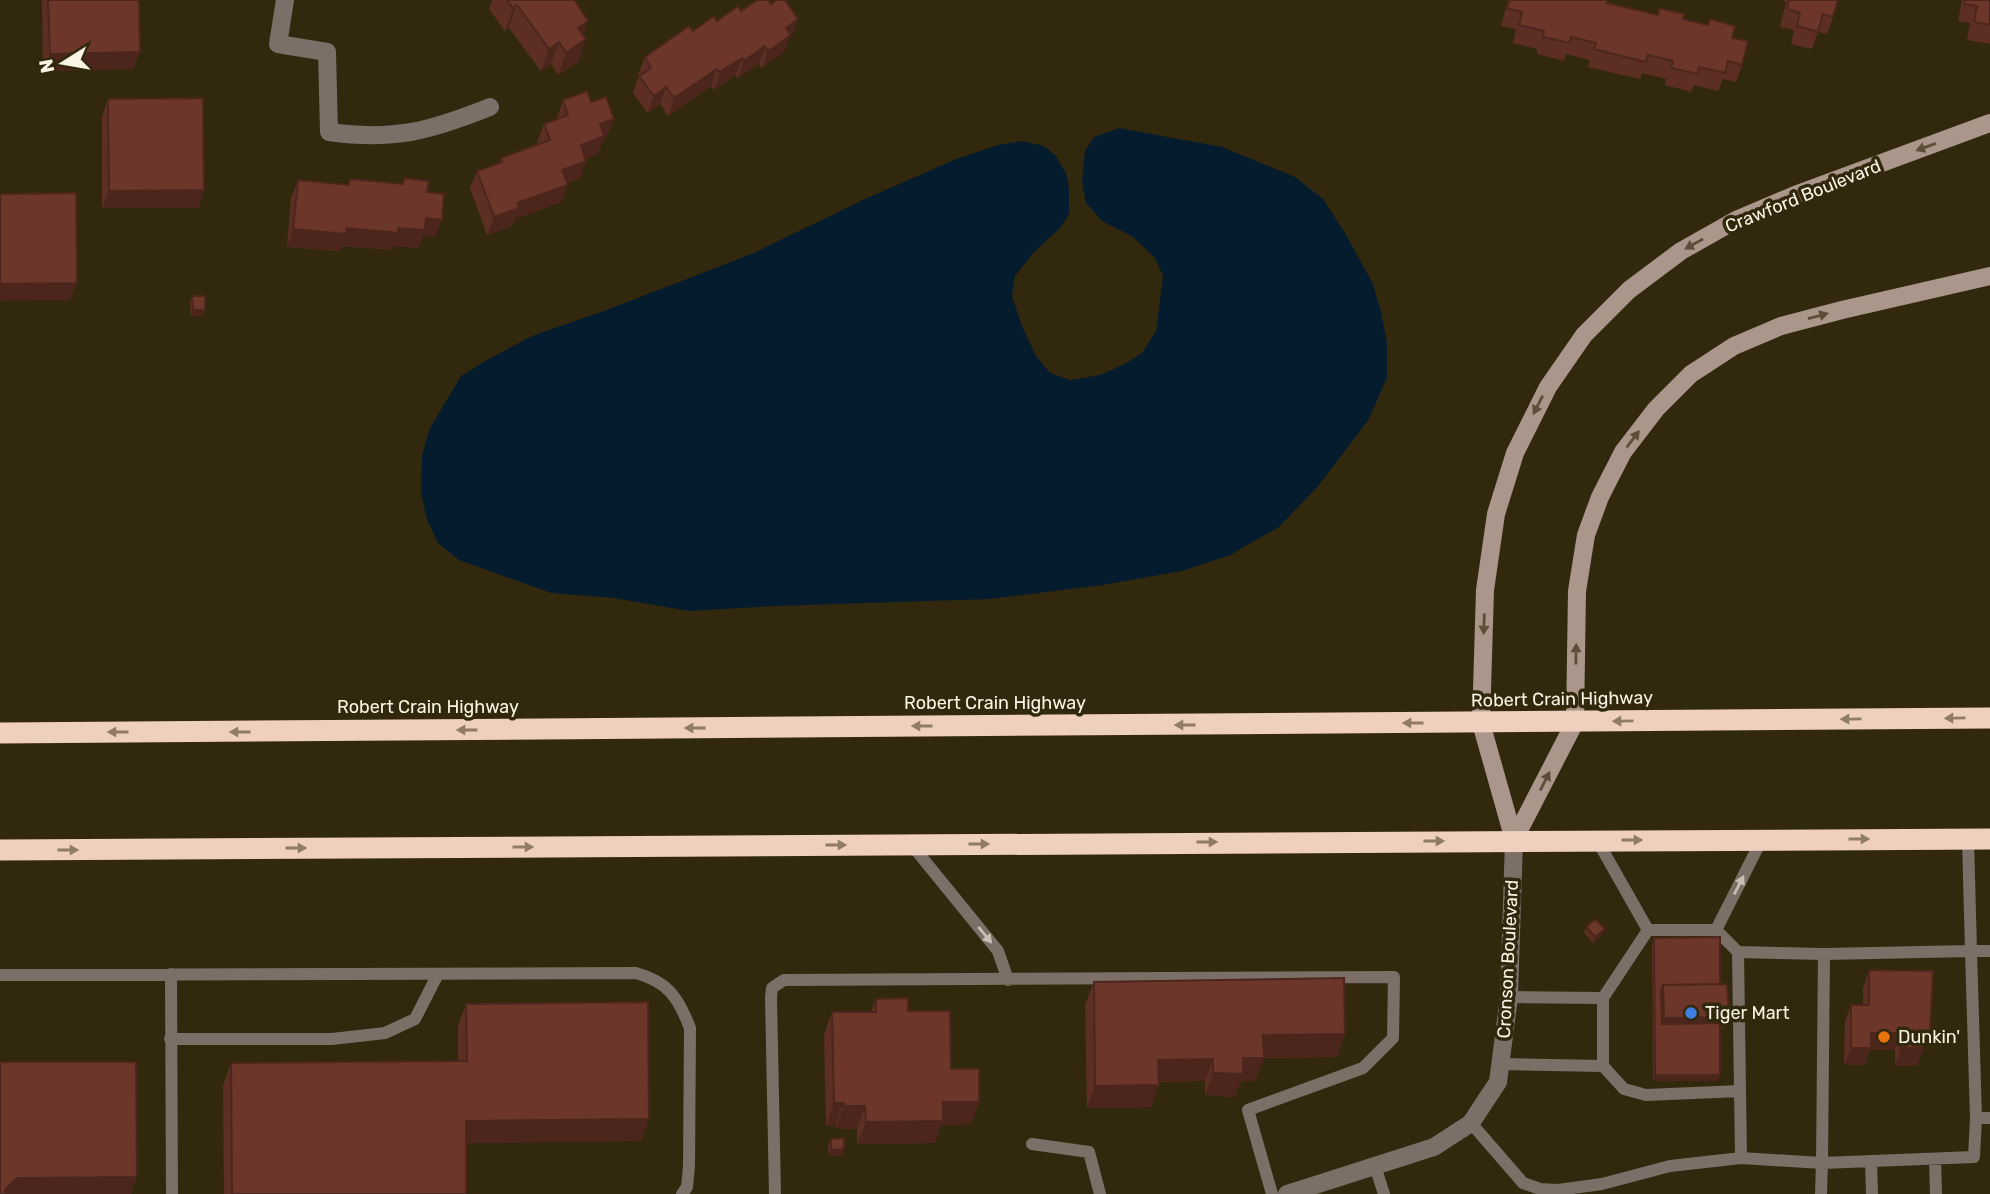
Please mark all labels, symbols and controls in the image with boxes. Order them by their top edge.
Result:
north arrow [28,28,98,98]
text: N [34,57,59,75]
one-way arrow [1915,142,1936,153]
street label: Crawford Boulevard [1722,155,1884,237]
one-way arrow [1684,238,1704,250]
one-way arrow [1807,310,1829,321]
one-way arrow [1533,395,1544,415]
one-way arrow [1626,430,1641,448]
one-way arrow [1478,613,1489,635]
one-way arrow [1570,642,1582,664]
street label: Robert Crain Highway [1471,686,1653,712]
street label: Robert Crain Highway [904,692,1086,714]
street label: Robert Crain Highway [337,696,519,718]
one-way arrow [1943,712,1965,724]
one-way arrow [1840,713,1862,725]
one-way arrow [1612,716,1634,727]
one-way arrow [1401,717,1423,729]
one-way arrow [1174,719,1196,730]
one-way arrow [911,720,933,732]
one-way arrow [684,722,706,734]
one-way arrow [456,724,478,736]
one-way arrow [107,726,129,738]
one-way arrow [229,726,251,737]
one-way arrow [1539,771,1550,791]
one-way arrow [1848,833,1870,845]
one-way arrow [1621,834,1643,846]
one-way arrow [1424,835,1446,847]
one-way arrow [1196,836,1218,848]
one-way arrow [969,838,991,850]
one-way arrow [826,839,848,851]
one-way arrow [512,841,534,853]
one-way arrow [285,842,307,854]
one-way arrow [57,844,79,855]
one-way arrow [1733,875,1744,895]
street label: Cronson Boulevard [1493,879,1523,1039]
one-way arrow [977,927,992,944]
place label: Tiger Mart [1705,1002,1790,1024]
marker: Tiger Mart [1683,1005,1699,1021]
place label: Dunkin' [1898,1026,1960,1048]
marker: Dunkin' [1876,1029,1892,1045]

